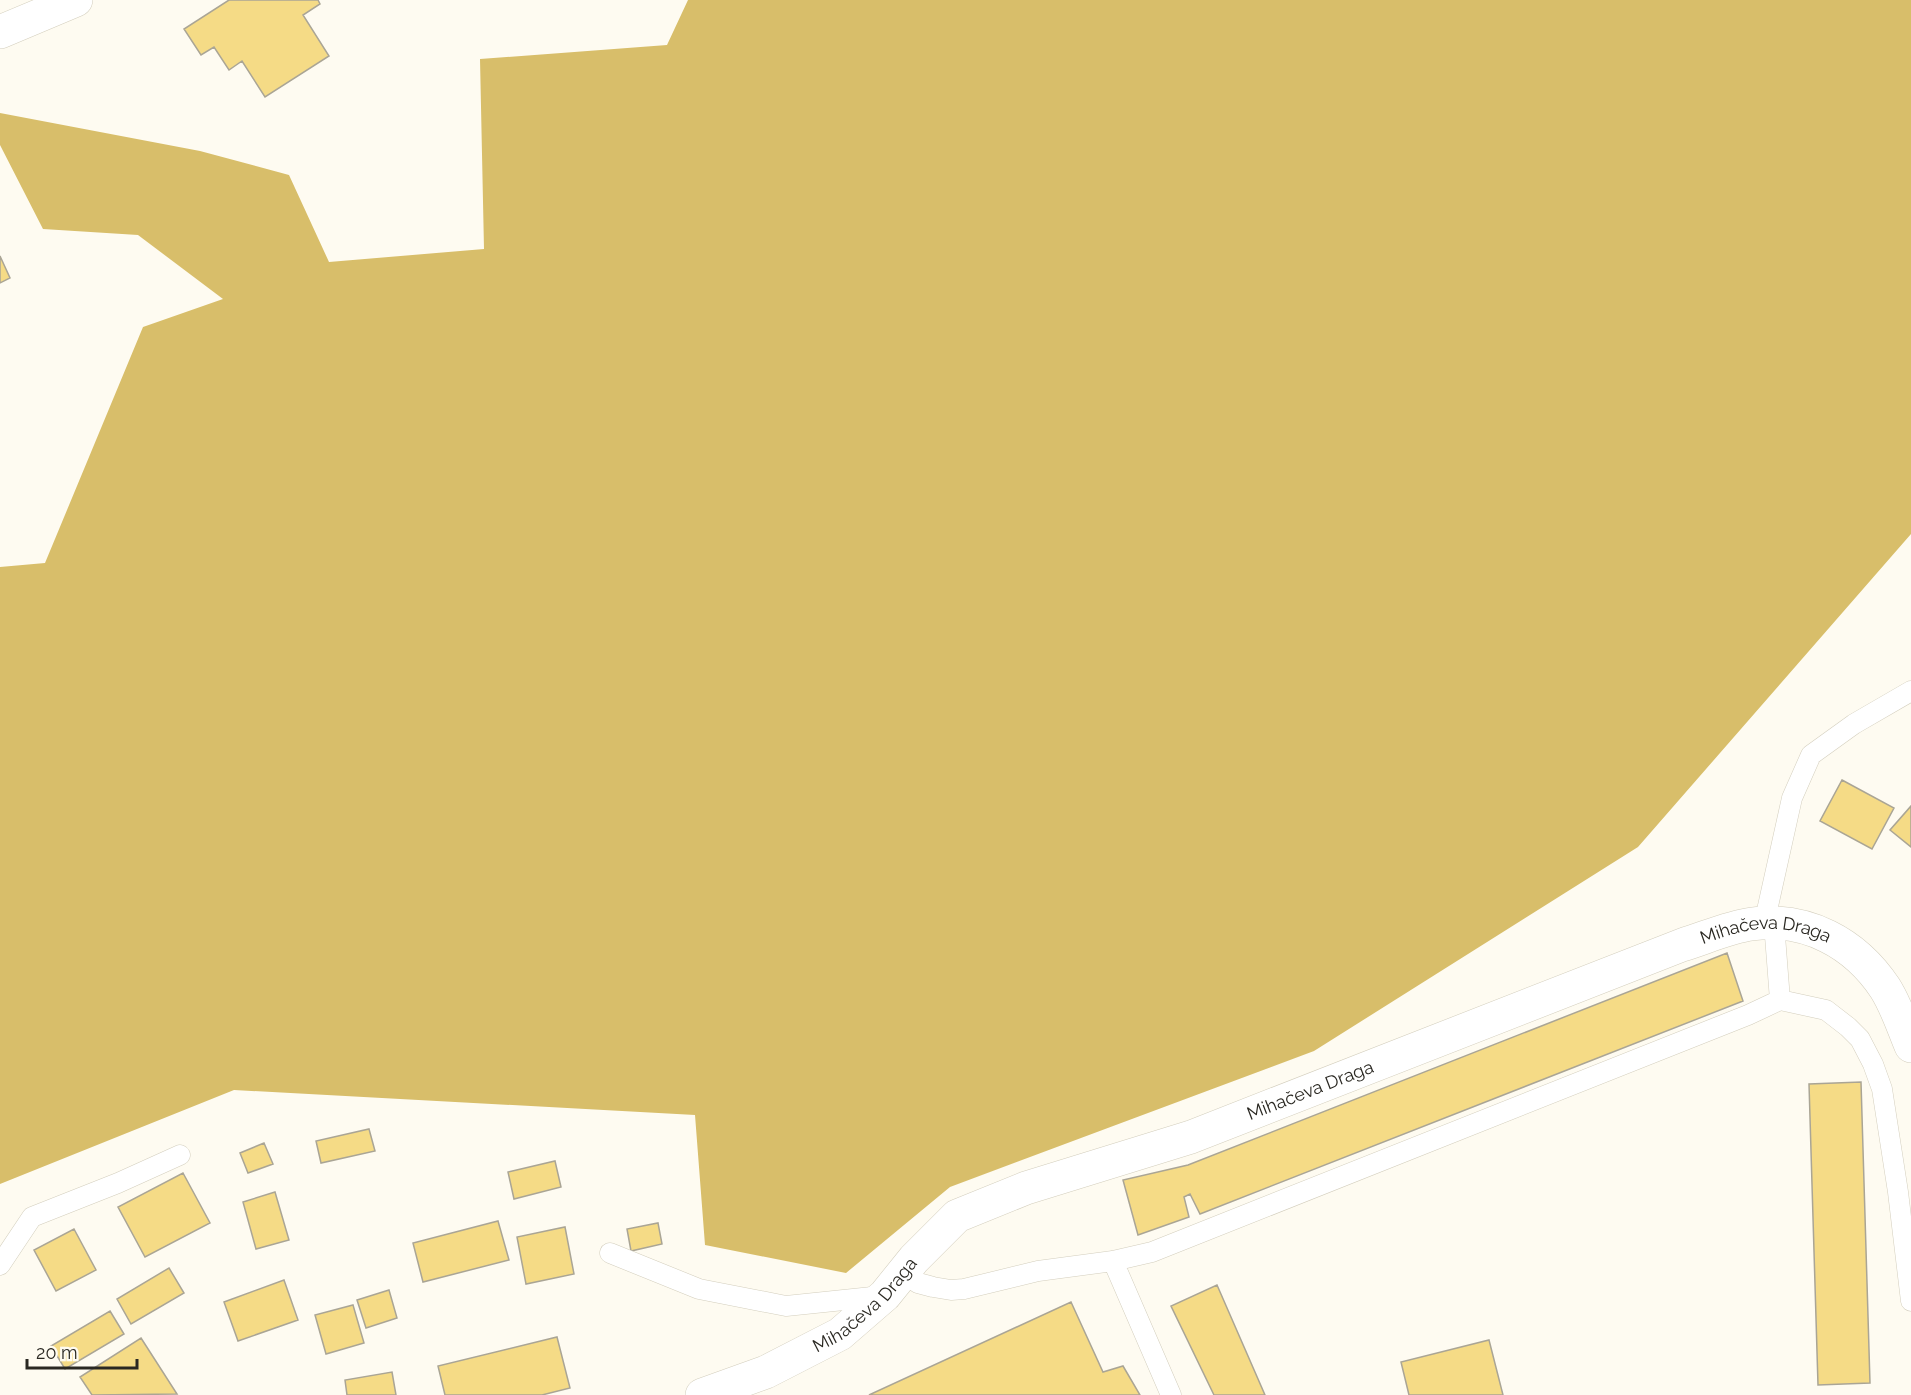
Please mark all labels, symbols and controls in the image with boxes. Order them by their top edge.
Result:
street label: Mihačeva Draga [1697,912,1835,948]
street label: Mihačeva Draga [1244,1056,1376,1124]
street label: Mihačeva Draga [809,1253,921,1356]
scale bar [27,1332,136,1370]
text: 20 m [36,1342,78,1363]

